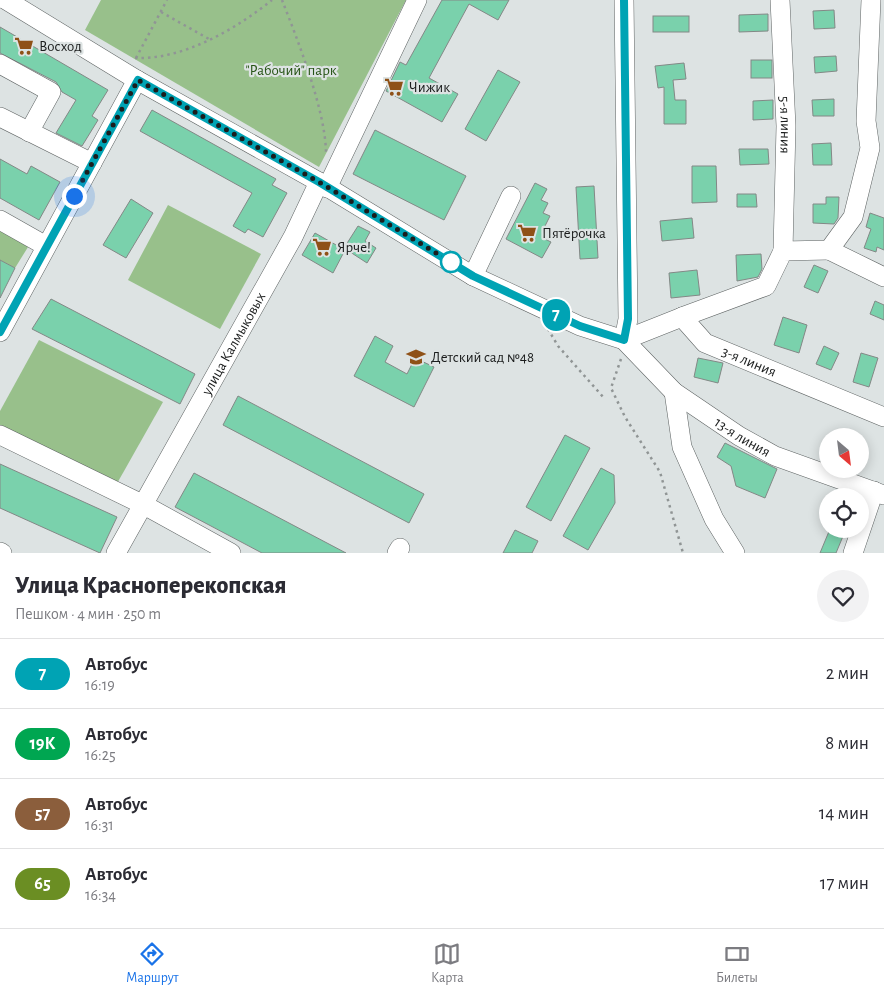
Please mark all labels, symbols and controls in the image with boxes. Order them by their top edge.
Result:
supermarket icon: Восход [13,35,35,57]
place label: Восход [39,39,82,54]
park label: "Рабочий" парк [245,63,337,78]
supermarket icon: Чижик [383,76,405,98]
place label: Чижик [409,80,450,95]
street label: 5-я линия [777,96,793,154]
your location [62,184,87,209]
supermarket icon: Пятёрочка [516,222,538,244]
place label: Пятёрочка [542,226,606,241]
supermarket icon: Ярче! [311,236,333,258]
place label: Ярче! [337,240,371,255]
unlabelled marker [440,251,462,273]
street label: улица Калмыковых [199,290,269,399]
line badge: 7 [540,299,572,331]
text: 7 [552,306,560,324]
street label: 3-я линия [720,344,778,380]
school or university icon: Детский сад №48 [405,346,427,368]
place label: Детский сад №48 [431,350,534,365]
street label: 13-я линия [712,415,773,460]
north arrow [819,428,869,478]
map controls [819,428,869,538]
button: locate [819,488,869,538]
button: heart [817,570,869,622]
text: Улица Красноперекопская [15,574,287,598]
text: Пешком · 4 мин · 250 m [15,606,161,622]
text: Автобус [85,655,148,674]
text: 2 мин [826,664,869,683]
text: 7 [39,665,46,683]
text: 16:19 [85,677,115,693]
text: Автобус [85,725,148,744]
text: 8 мин [825,734,869,753]
text: 19К [29,735,56,753]
text: 16:25 [85,747,116,763]
text: Автобус [85,795,148,814]
text: 14 мин [819,804,869,823]
text: 57 [35,805,50,823]
text: 16:31 [85,817,114,833]
text: Автобус [85,865,148,884]
text: 17 мин [820,874,869,893]
text: 65 [34,875,51,893]
text: 16:34 [85,887,116,903]
tab: Маршрут [126,940,179,987]
tab: Карта [431,940,464,987]
tab: Билеты [716,940,758,987]

